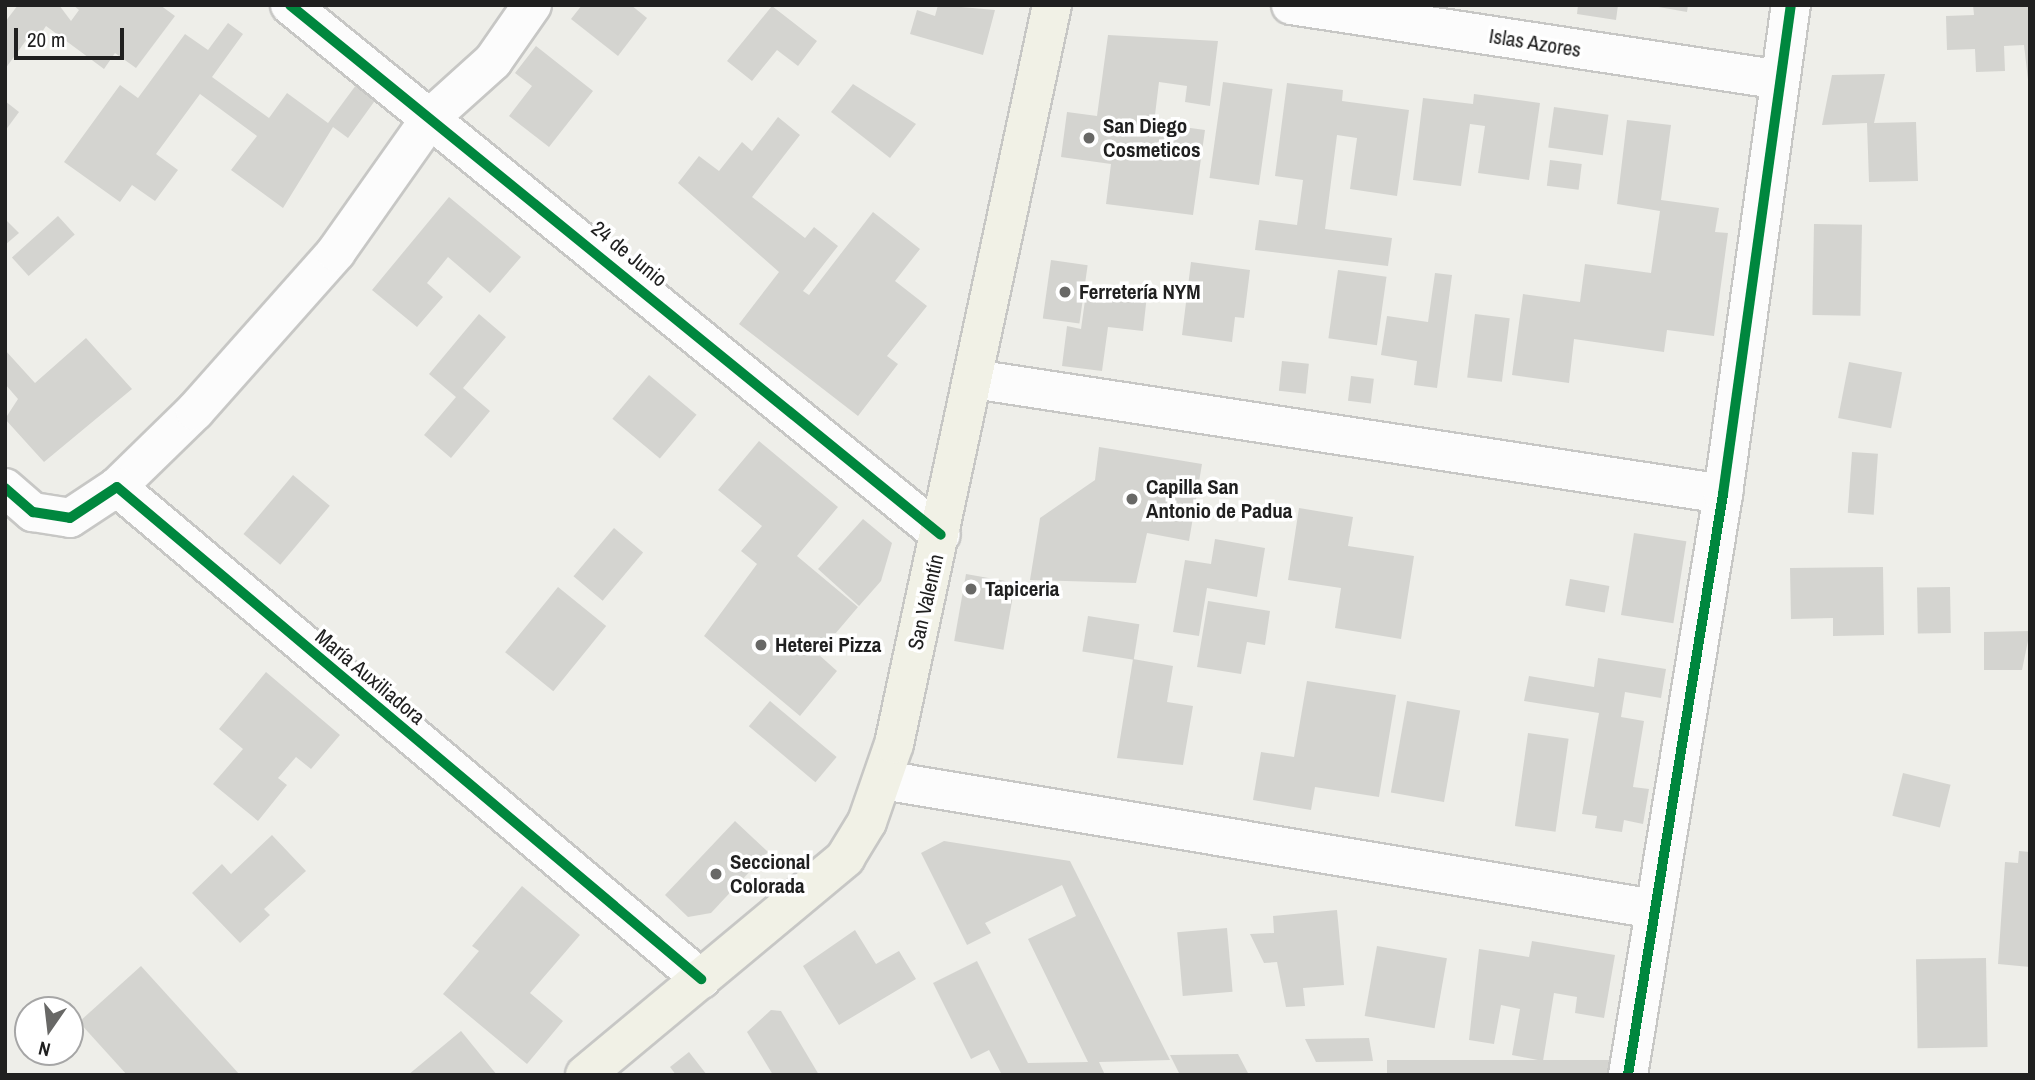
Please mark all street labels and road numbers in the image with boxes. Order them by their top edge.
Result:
street label: Islas Azores [1487,23,1583,63]
street label: 24 de Junio [586,216,672,292]
street label: San Valentín [903,552,949,652]
street label: María Auxiliadora [310,624,430,730]

